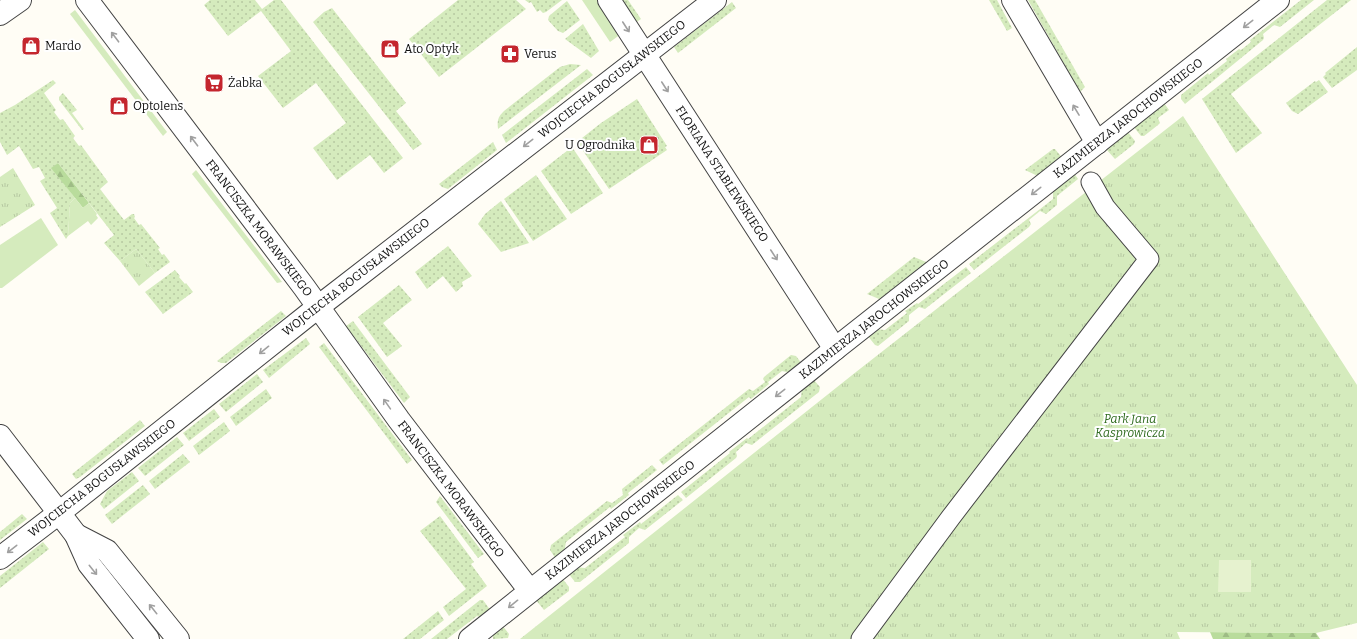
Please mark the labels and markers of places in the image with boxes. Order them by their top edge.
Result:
shop icon: Mardo [20,35,42,57]
shop icon: Ato Optyk [379,38,401,60]
place label: Mardo [45,39,81,53]
place label: Ato Optyk [404,42,459,56]
pharmacy icon: Verus [499,43,521,65]
place label: Verus [524,47,557,61]
supermarket icon: Żabka [203,72,225,94]
place label: Żabka [228,75,262,90]
shop icon: Optolens [108,95,130,117]
place label: Optolens [133,99,184,113]
shop icon: U Ogrodnika [638,134,660,156]
place label: U Ogrodnika [565,138,635,152]

